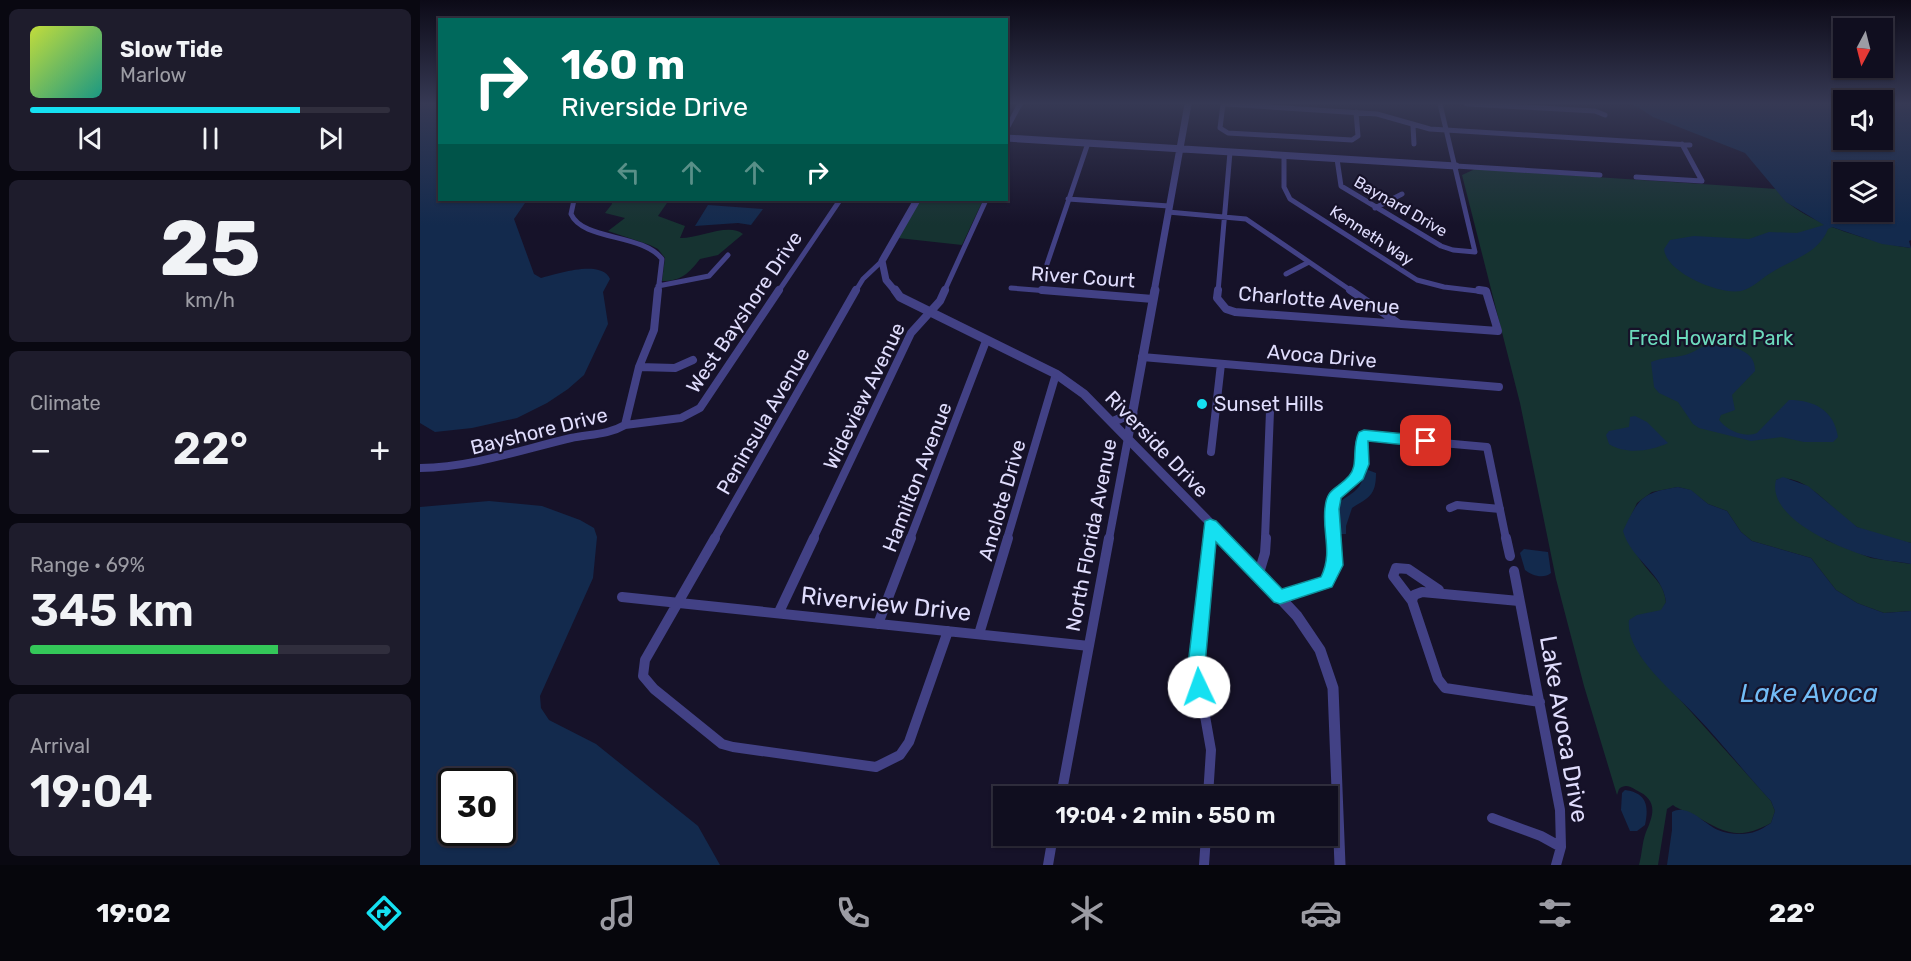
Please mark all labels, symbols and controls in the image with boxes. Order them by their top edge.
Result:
north arrow [1833,18,1893,78]
map controls [1833,18,1893,222]
text: Slow Tide [120,36,223,63]
text: 160 m [561,40,685,90]
icon: right [462,42,540,120]
text: Marlow [120,63,187,87]
button: sound [1833,90,1893,150]
text: Riverside Drive [561,91,748,123]
icon: previous [74,122,107,155]
icon: pause [194,122,227,155]
icon: next [314,122,347,155]
icon: left [612,156,645,189]
icon: ahead [675,156,708,189]
icon: ahead [738,156,771,189]
icon: right [801,156,834,189]
button: layers [1833,162,1893,222]
street label: Baynard Drive [1351,172,1451,241]
street label: Kenneth Way [1326,201,1417,270]
text: 25 [159,202,261,295]
street label: West Bayshore Drive [681,226,807,398]
street label: River Court [1030,261,1136,293]
street label: Charlotte Avenue [1237,281,1401,319]
text: km/h [185,288,235,312]
street label: Wideview Avenue [818,319,910,473]
park label: Fred Howard Park [1629,326,1794,350]
street label: Avoca Drive [1266,339,1378,373]
street label: Peninsula Avenue [711,343,815,499]
street label: Riverside Drive [1100,386,1214,502]
text: Climate [30,391,101,415]
place label: Sunset Hills [1214,392,1324,416]
marker: Sunset Hills [1195,397,1209,411]
street label: Hamilton Avenue [877,399,957,555]
street label: Bayshore Drive [468,402,610,460]
pin [1400,415,1451,466]
text: 22° [173,422,248,475]
icon: arrive [1409,424,1442,457]
text: − [30,430,51,469]
text: + [369,430,390,469]
street label: Anclote Drive [973,437,1031,563]
street label: North Florida Avenue [1061,437,1121,633]
text: Range · 69% [30,553,145,577]
street label: Riverview Drive [799,581,973,627]
text: 345 km [30,584,194,637]
street label: Lake Avoca Drive [1534,633,1594,825]
position arrow [1167,655,1231,719]
water label: Lake Avoca [1740,678,1878,709]
text: Arrival [30,734,90,758]
text: 19:04 [30,765,153,818]
speed limit sign: 30 [438,768,516,846]
text: 19:04 · 2 min · 550 m [1055,802,1276,829]
icon: directions [363,892,405,934]
icon: music [597,892,639,934]
icon: phone [832,892,874,934]
icon: climate [1066,892,1108,934]
icon: car [1300,892,1342,934]
icon: filters [1534,892,1576,934]
text: 19:02 [96,897,171,929]
text: 22° [1769,897,1815,929]

